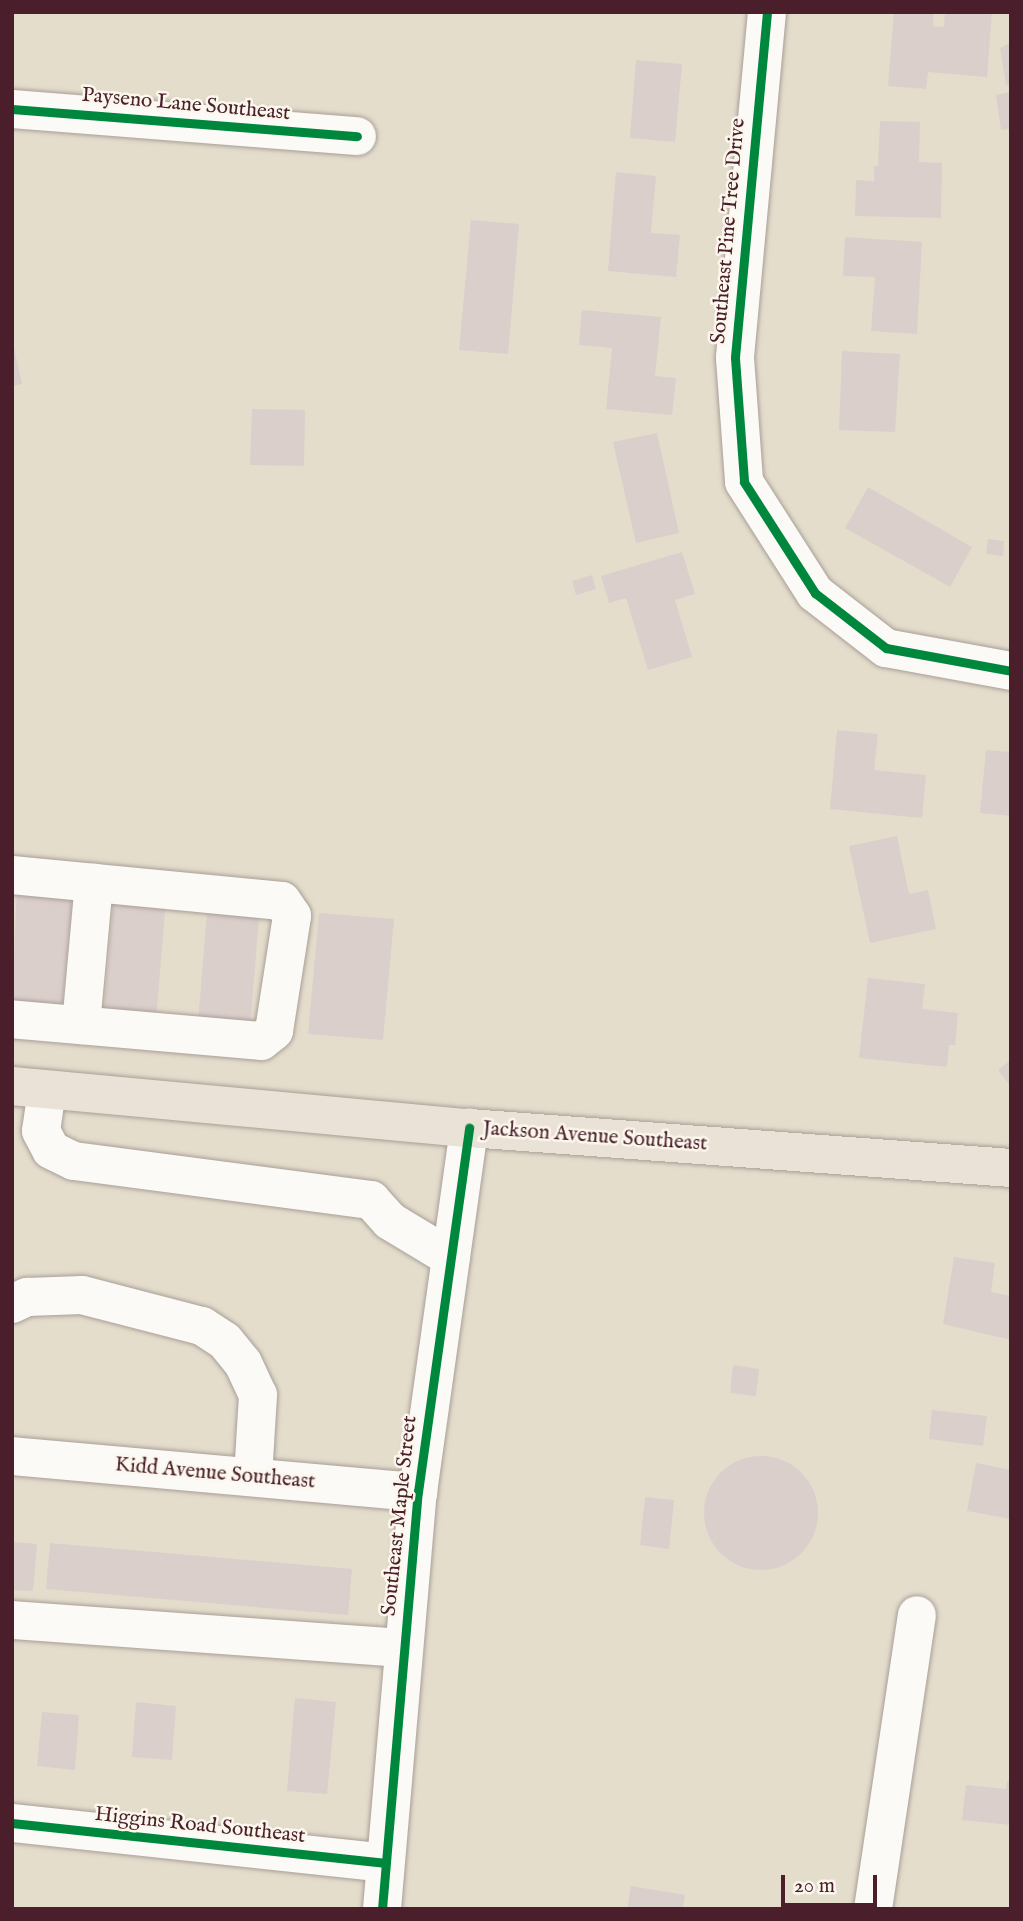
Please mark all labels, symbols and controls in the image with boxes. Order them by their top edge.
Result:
street label: Payseno Lane Southeast [81,83,291,127]
street label: Southeast Pine Tree Drive [707,117,751,345]
street label: Jackson Avenue Southeast [482,1117,708,1157]
street label: Southeast Maple Street [377,1415,423,1617]
street label: Kidd Avenue Southeast [114,1453,316,1495]
street label: Higgins Road Southeast [93,1802,307,1850]
scale bar [785,1862,881,1906]
text: 20 m [794,1873,835,1900]

